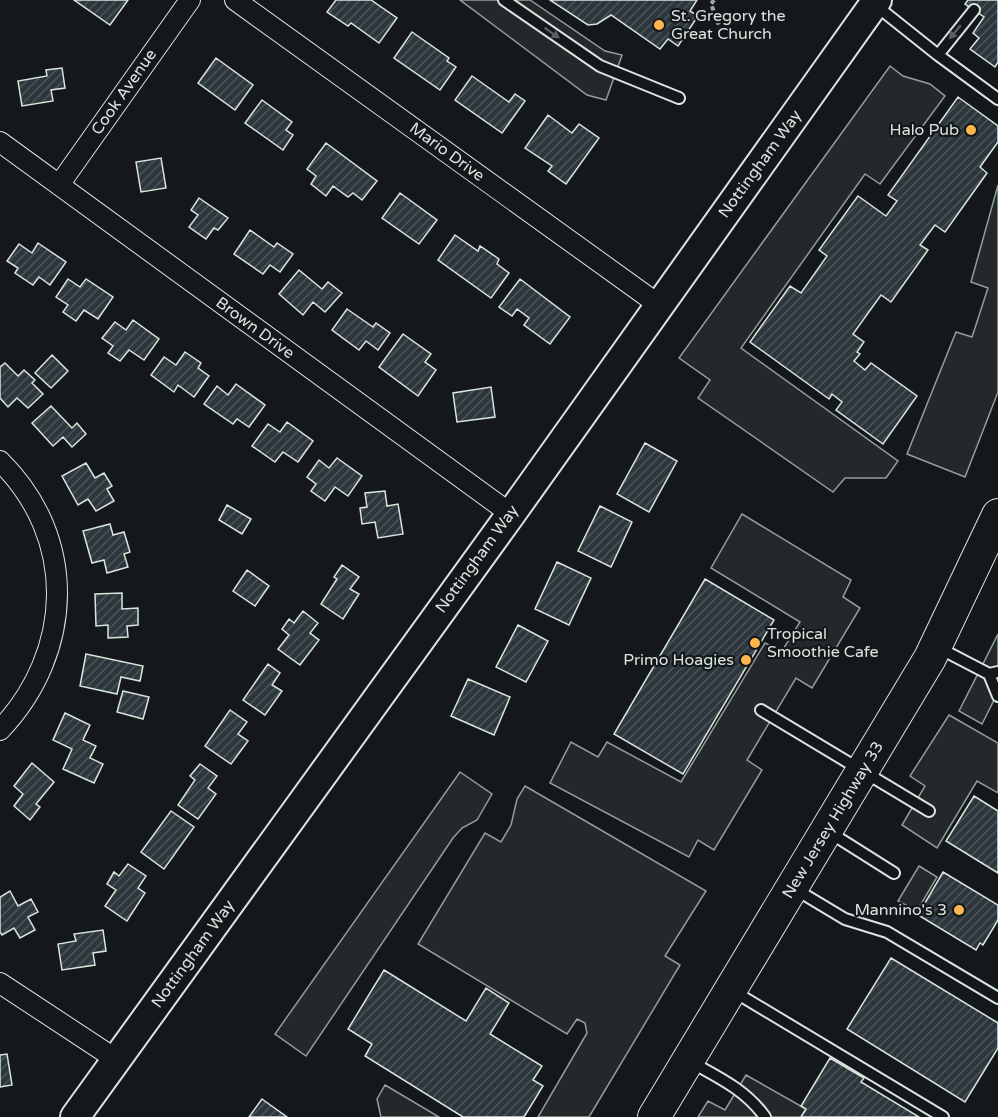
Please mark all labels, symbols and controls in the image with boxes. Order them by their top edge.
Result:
place label: St. Gregory the Great Church [671,6,786,44]
marker: St. Gregory the Great Church [652,18,666,32]
one-way arrow [949,24,962,39]
one-way arrow [543,27,559,39]
street label: Cook Avenue [87,45,161,139]
street label: Nottingham Way [714,106,806,222]
street label: Mario Drive [406,118,488,186]
place label: Halo Pub [890,120,959,140]
marker: Halo Pub [964,123,978,137]
street label: Brown Drive [212,293,298,363]
street label: Nottingham Way [431,501,523,617]
place label: Tropical Smoothie Cafe [767,624,878,662]
marker: Tropical Smoothie Cafe [748,636,762,650]
place label: Primo Hoagies [623,650,734,670]
marker: Primo Hoagies [739,653,753,667]
street label: New Jersey Highway 33 [778,738,888,902]
street label: Nottingham Way [147,896,239,1012]
place label: Mannino's 3 [854,900,947,920]
marker: Mannino's 3 [952,903,966,917]

